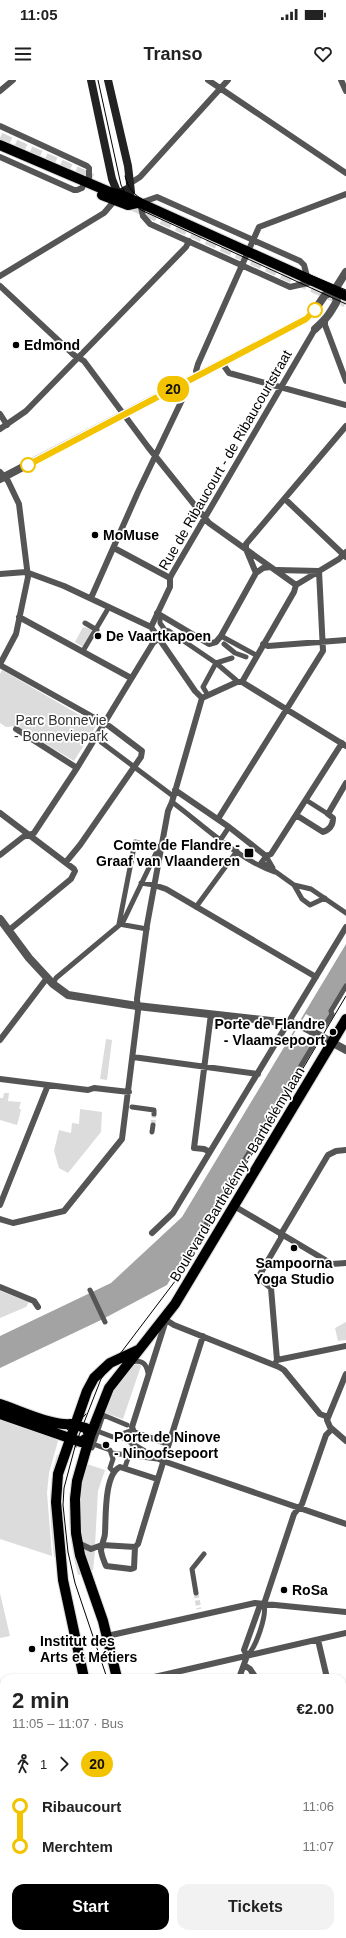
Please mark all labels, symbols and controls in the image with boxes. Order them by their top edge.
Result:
text: 11:05 [20,6,58,23]
icon: menu [12,43,34,65]
icon: heart [312,43,334,65]
text: Transo [143,44,203,64]
unlabelled marker [307,302,323,318]
place label: Edmond [24,337,80,353]
marker: Edmond [11,340,21,350]
street label: Rue de Ribaucourt - de Ribaucourtstraat [155,347,295,573]
line badge: 20 [155,376,191,402]
text: 20 [165,381,181,397]
unlabelled marker [20,457,36,473]
place label: MoMuse [103,527,159,543]
marker: MoMuse [90,530,100,540]
place label: De Vaartkapoen [106,628,211,644]
marker: De Vaartkapoen [93,631,103,641]
park label: Parc Bonnevie - Bonneviepark [14,712,109,744]
place label: Comte de Flandre - Graaf van Vlaanderen [96,837,240,869]
marker: Comte de Flandre - Graaf van Vlaanderen [243,847,255,859]
place label: Porte de Flandre - Vlaamsepoort [215,1016,325,1048]
marker: Porte de Flandre - Vlaamsepoort [328,1027,338,1037]
street label: Boulevard Barthélémy - Barthélémylaan [166,1064,308,1284]
marker: Sampoorna Yoga Studio [289,1243,299,1253]
place label: Sampoorna Yoga Studio [254,1255,334,1287]
place label: Porte de Ninove - Ninoofsepoort [114,1429,221,1461]
marker: Porte de Ninove - Ninoofsepoort [101,1440,111,1450]
place label: RoSa [292,1582,328,1598]
marker: RoSa [279,1585,289,1595]
place label: Institut des Arts et Métiers [40,1633,137,1665]
marker: Institut des Arts et Métiers [27,1644,37,1654]
text: 2 min [12,1688,69,1713]
text: €2.00 [296,1700,334,1717]
text: 11:05 – 11:07 · Bus [12,1716,124,1731]
icon: walk [12,1753,34,1775]
icon: forward [53,1753,75,1775]
text: 20 [89,1756,105,1772]
text: 1 [40,1757,47,1772]
text: Ribaucourt [42,1798,121,1815]
text: 11:06 [302,1799,334,1814]
text: Merchtem [42,1838,113,1855]
text: 11:07 [302,1839,334,1854]
button: Start [12,1884,169,1930]
button: Tickets [177,1884,334,1930]

